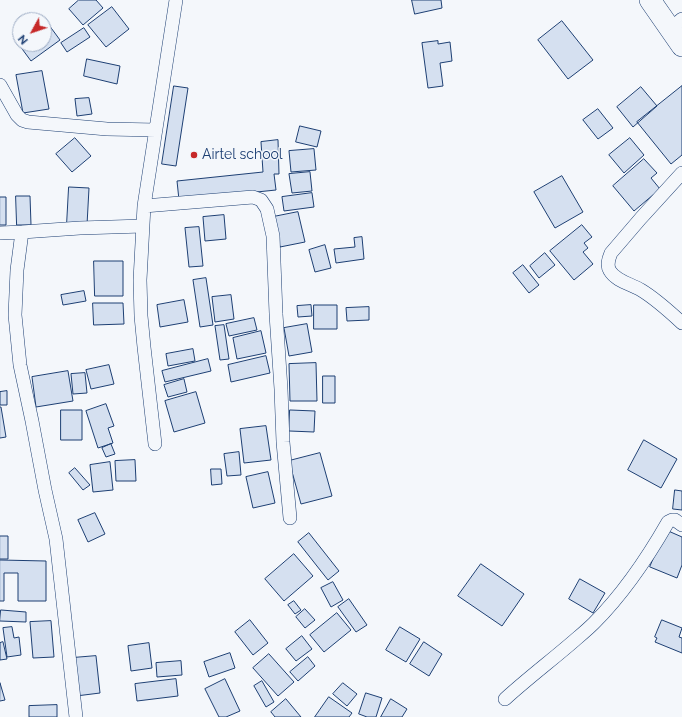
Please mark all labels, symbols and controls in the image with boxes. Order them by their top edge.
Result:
north arrow [12,12,52,52]
text: N [16,32,31,47]
place label: Airtel school [202,147,283,163]
marker: Airtel school [189,150,199,160]

